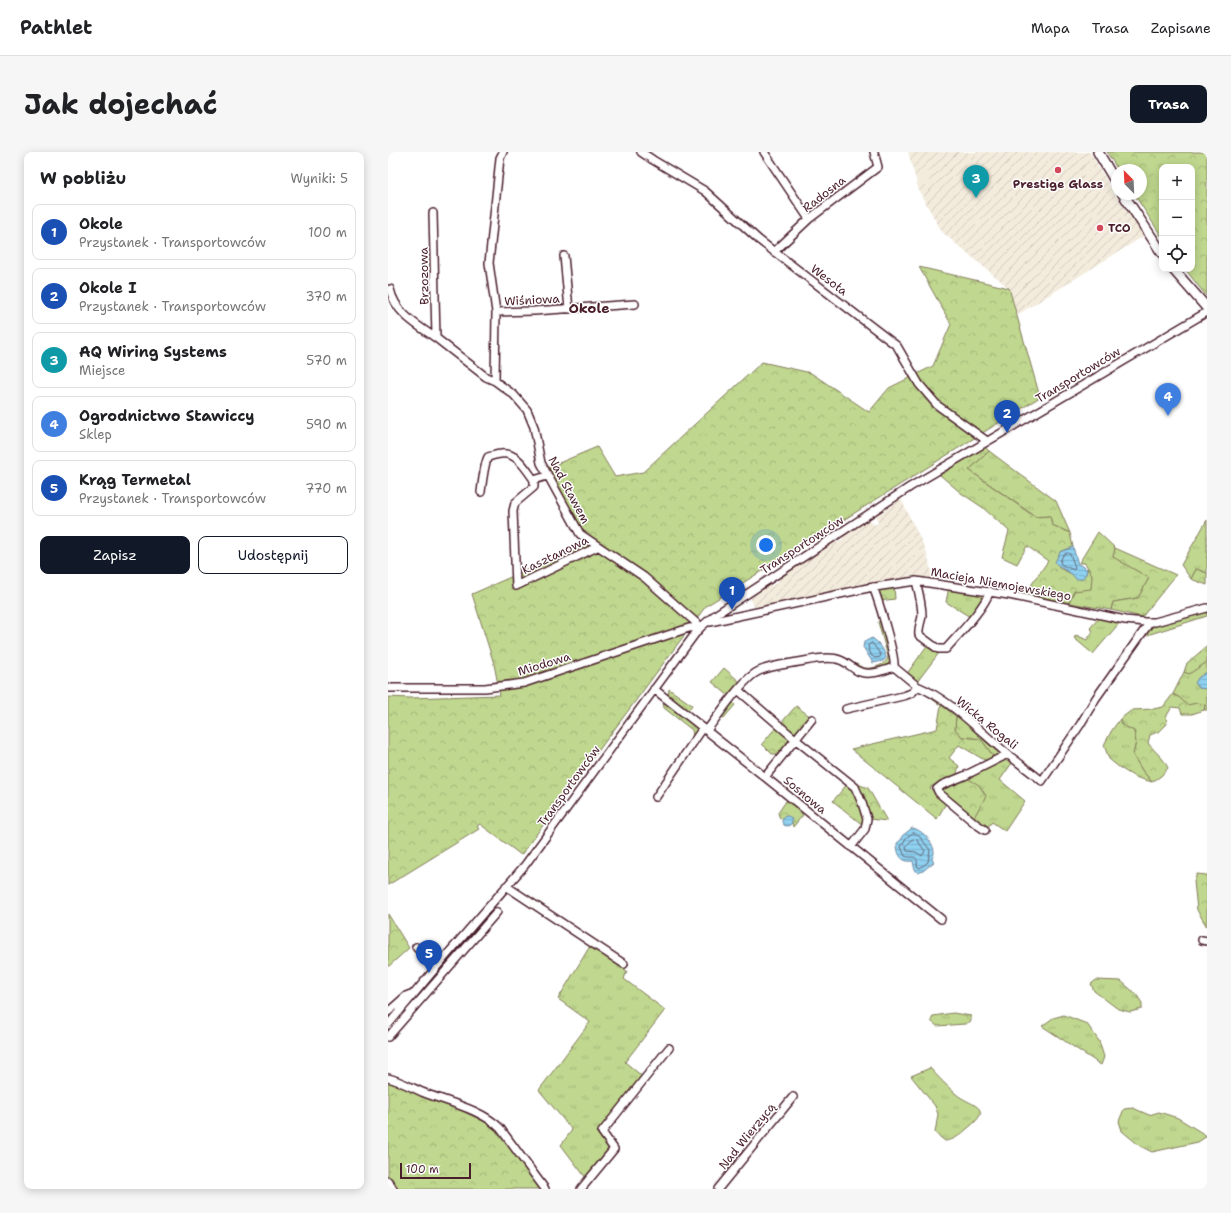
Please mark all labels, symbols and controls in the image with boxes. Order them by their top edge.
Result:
text: Pathlet [20,15,92,40]
text: Mapa [1031,19,1070,37]
text: Trasa [1092,19,1129,37]
text: Zapisane [1151,19,1211,37]
text: Jak dojechać [24,85,218,123]
button: Trasa [1130,85,1207,123]
north arrow [1111,164,1147,200]
map controls [1159,164,1195,272]
button: + [1159,164,1195,200]
pin: 3 [963,165,989,198]
marker: Prestige Glass [1053,165,1063,175]
text: W pobliżu [40,167,126,189]
text: Wyniki: 5 [291,170,348,187]
street label: Radosna [799,172,849,216]
place label: Prestige Glass [1013,176,1103,192]
button: − [1159,200,1195,236]
text: Okole [79,214,123,234]
place label: TCO [1108,220,1131,236]
marker: TCO [1095,223,1105,233]
text: 1 [51,224,57,241]
text: 100 m [308,224,347,241]
text: Przystanek · Transportowców [79,234,266,251]
button: locate [1159,236,1195,272]
street label: Brzozowa [415,246,433,305]
street label: Wesoła [807,261,851,299]
text: Okole I [79,278,137,298]
text: 2 [49,288,59,305]
text: 370 m [305,288,347,305]
street label: Wiśniowa [504,291,561,309]
text: Przystanek · Transportowców [79,298,266,315]
district label: Okole [568,299,610,317]
text: AQ Wiring Systems [79,342,227,362]
street label: Transportowców [1033,343,1124,407]
text: 3 [49,352,59,369]
text: 570 m [306,352,347,369]
text: Miejsce [79,362,125,379]
pin: 4 [1155,383,1181,416]
pin: 2 [994,400,1020,433]
text: Ogrodnictwo Stawiccy [79,406,254,426]
text: 4 [49,416,59,433]
text: 590 m [306,416,347,433]
text: Sklep [79,426,112,443]
street label: Nad Stawem [545,454,593,526]
text: Krąg Termetal [79,470,191,490]
text: 5 [50,480,58,497]
text: 770 m [305,480,347,497]
text: Przystanek · Transportowców [79,490,266,507]
street label: Transportowców [757,512,847,578]
street label: Kasztanowa [519,532,591,578]
your location [756,535,776,555]
button: Zapisz [40,536,190,574]
button: Udostępnij [198,536,348,574]
street label: Macieja Niemojewskiego [930,564,1072,604]
pin: 1 [719,577,745,610]
street label: Miodowa [516,648,573,680]
street label: Wicka Rogali [953,693,1021,753]
street label: Transportowców [534,742,604,830]
street label: Sosnowa [780,772,830,818]
pin: 5 [416,940,442,973]
street label: Nad Wierzycą [715,1099,779,1173]
scale bar [400,1161,471,1180]
text: 100 m [406,1162,439,1177]

